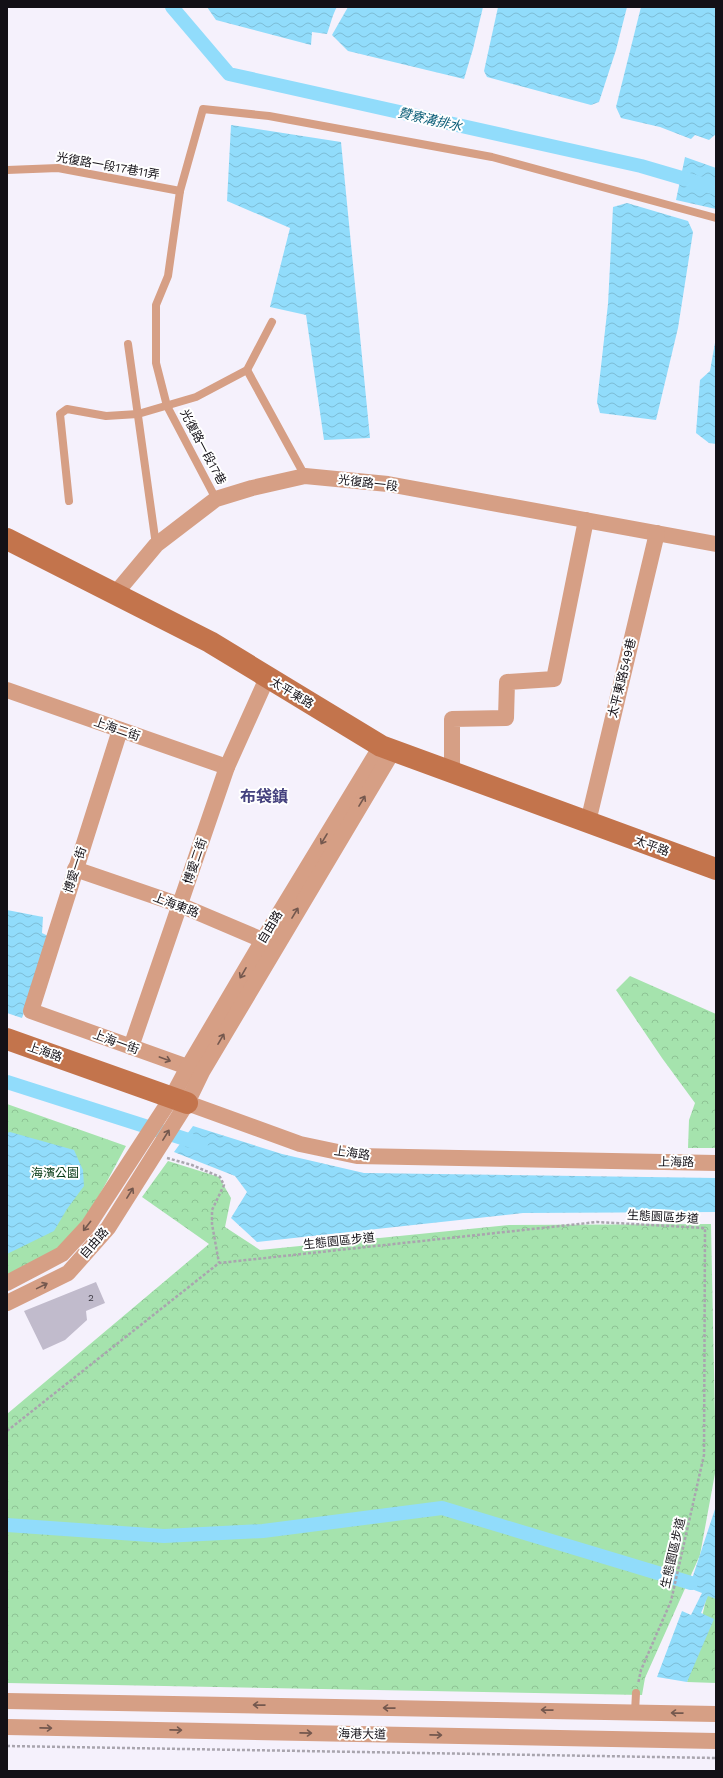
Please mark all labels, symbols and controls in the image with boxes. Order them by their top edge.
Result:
water label: 贊寮溝排水 [397,105,464,134]
street label: 光復路一段17巷11弄 [55,150,161,182]
street label: 光復路一段17巷 [177,407,229,487]
street label: 光復路一段 [337,472,399,494]
street label: 太平東路549巷 [605,637,639,719]
street label: 太平東路 [268,675,316,711]
street label: 上海二街 [92,715,142,743]
district label: 布袋鎮 [240,787,288,806]
one-way arrow [359,795,367,807]
one-way arrow [320,833,328,845]
street label: 太平路 [633,833,671,859]
street label: 博愛二街 [181,836,209,886]
street label: 博愛一街 [61,845,89,895]
street label: 上海東路 [151,890,201,920]
one-way arrow [292,907,300,919]
street label: 自由路 [255,908,285,946]
one-way arrow [238,967,246,979]
street label: 上海一街 [91,1027,141,1057]
one-way arrow [218,1033,226,1045]
street label: 上海路 [26,1040,64,1064]
one-way arrow [159,1056,171,1064]
one-way arrow [162,1130,171,1141]
street label: 上海路 [333,1144,371,1162]
street label: 上海路 [658,1155,694,1169]
park label: 海濱公園 [31,1166,79,1180]
one-way arrow [126,1188,134,1199]
street label: 生態園區步道 [627,1208,699,1226]
one-way arrow [83,1221,91,1232]
street label: 自由路 [77,1225,111,1261]
street label: 生態園區步道 [302,1230,376,1252]
one-way arrow [36,1281,48,1289]
house number: 2 [88,1292,94,1303]
street label: 生態園區步道 [658,1516,688,1590]
one-way arrow [253,1701,266,1709]
one-way arrow [383,1704,396,1711]
one-way arrow [541,1707,554,1714]
one-way arrow [671,1709,684,1717]
one-way arrow [39,1724,52,1732]
one-way arrow [169,1726,182,1734]
street label: 海港大道 [338,1727,386,1741]
one-way arrow [299,1729,312,1736]
one-way arrow [429,1731,442,1739]

